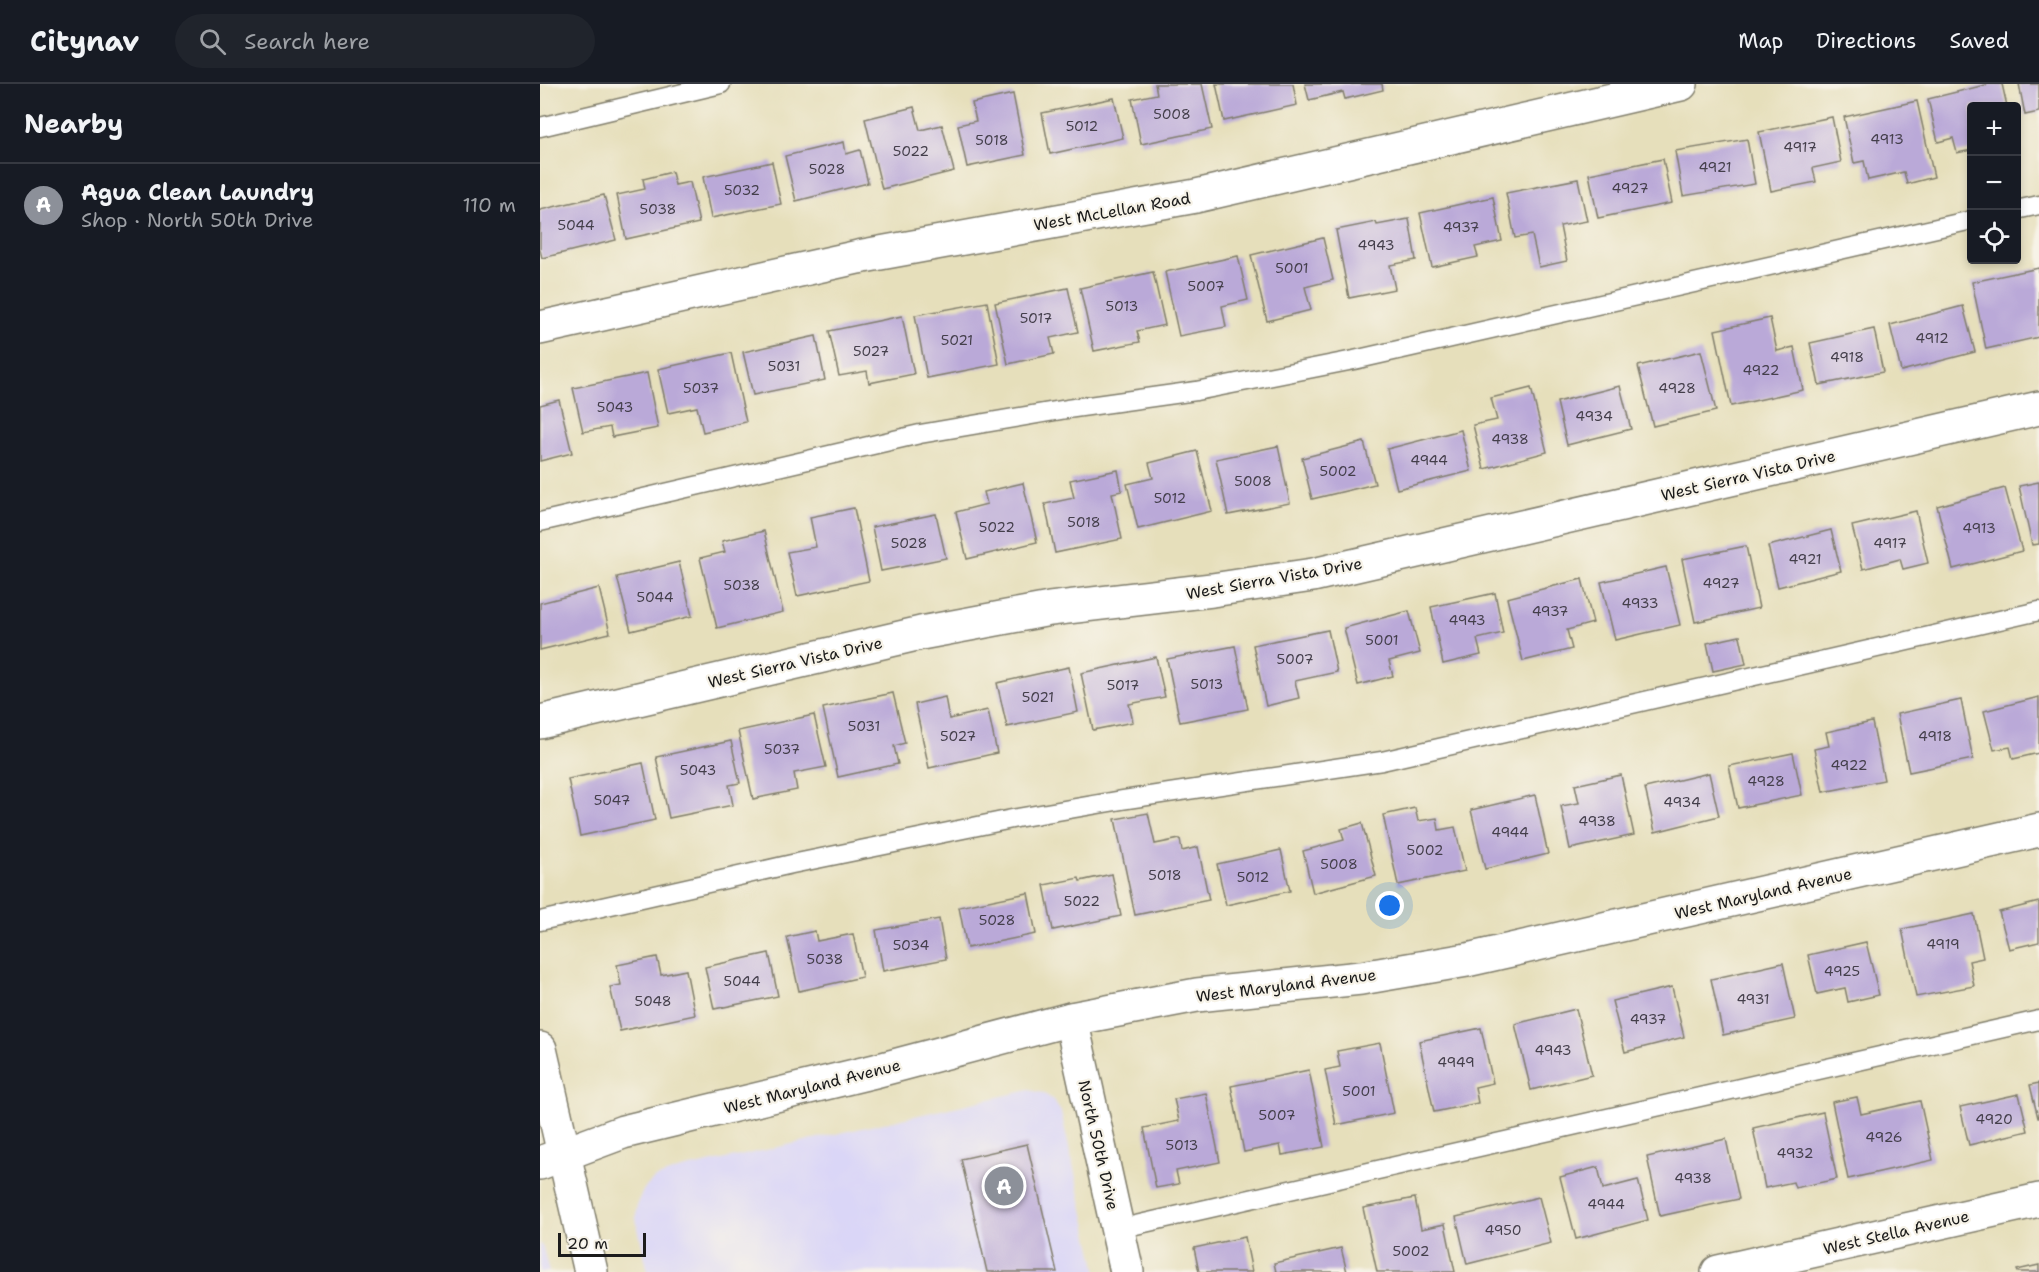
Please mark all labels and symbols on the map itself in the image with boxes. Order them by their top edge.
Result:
house number: 5008 [1153,105,1191,123]
house number: 5012 [1066,117,1098,135]
house number: 4913 [1870,130,1904,148]
house number: 5018 [975,131,1009,149]
house number: 4917 [1783,138,1817,156]
house number: 5022 [893,142,929,160]
house number: 4921 [1698,158,1732,176]
house number: 5028 [809,160,845,178]
house number: 4927 [1612,179,1648,197]
house number: 5032 [724,181,760,199]
street label: West McLellan Road [1032,187,1192,236]
house number: 5038 [640,200,676,218]
house number: 5044 [557,216,595,234]
house number: 4937 [1443,218,1479,236]
house number: 4943 [1357,236,1395,254]
house number: 5001 [1275,259,1309,277]
house number: 5007 [1188,277,1224,295]
house number: 5013 [1106,297,1138,315]
house number: 5017 [1020,309,1052,327]
house number: 4912 [1915,329,1949,347]
house number: 5021 [941,331,973,349]
house number: 5027 [853,342,889,360]
house number: 4918 [1830,348,1864,366]
house number: 5031 [768,357,800,375]
house number: 4922 [1742,361,1780,379]
house number: 5037 [683,379,719,397]
house number: 4928 [1658,379,1696,397]
house number: 5043 [597,398,633,416]
house number: 4934 [1575,407,1613,425]
house number: 4938 [1491,430,1529,448]
street label: West Sierra Vista Drive [1659,445,1837,506]
house number: 4944 [1410,451,1448,469]
house number: 5002 [1320,462,1356,480]
house number: 5008 [1234,472,1272,490]
house number: 5012 [1154,489,1186,507]
house number: 5018 [1067,513,1101,531]
house number: 5022 [979,518,1015,536]
house number: 4913 [1962,519,1996,537]
house number: 5028 [891,534,927,552]
house number: 4917 [1873,534,1907,552]
house number: 4921 [1788,550,1822,568]
street label: West Sierra Vista Drive [1184,553,1364,604]
house number: 4927 [1703,574,1739,592]
house number: 5038 [724,576,760,594]
house number: 5044 [636,588,674,606]
house number: 4933 [1621,594,1659,612]
house number: 4937 [1532,602,1568,620]
house number: 4943 [1448,611,1486,629]
house number: 5001 [1365,631,1399,649]
street label: West Sierra Vista Drive [706,632,884,693]
house number: 5007 [1277,650,1313,668]
house number: 5013 [1191,675,1223,693]
house number: 5017 [1107,676,1139,694]
house number: 5021 [1022,688,1054,706]
house number: 5031 [848,717,880,735]
house number: 5027 [940,727,976,745]
house number: 4918 [1918,727,1952,745]
house number: 5037 [764,740,800,758]
house number: 4922 [1830,756,1868,774]
house number: 5043 [680,761,716,779]
house number: 4928 [1747,772,1785,790]
house number: 5047 [594,791,630,809]
house number: 4934 [1663,793,1701,811]
house number: 4938 [1578,812,1616,830]
house number: 4944 [1491,823,1529,841]
house number: 5002 [1407,841,1443,859]
house number: 5008 [1320,855,1358,873]
street label: West Maryland Avenue [1672,863,1854,924]
house number: 5018 [1148,866,1182,884]
house number: 5012 [1237,868,1269,886]
your location [1375,891,1404,920]
house number: 5022 [1064,892,1100,910]
house number: 5028 [979,911,1015,929]
house number: 4919 [1926,935,1960,953]
house number: 5034 [893,936,930,954]
house number: 5038 [807,950,843,968]
house number: 4925 [1824,962,1860,980]
street label: West Maryland Avenue [1195,964,1377,1007]
house number: 5044 [723,972,761,990]
house number: 4931 [1736,990,1770,1008]
house number: 5048 [634,992,672,1010]
house number: 4937 [1630,1010,1666,1028]
house number: 4943 [1534,1041,1572,1059]
house number: 4949 [1437,1053,1475,1071]
street label: West Maryland Avenue [722,1054,903,1119]
street label: North 50th Drive [1073,1078,1124,1212]
house number: 5001 [1342,1082,1376,1100]
house number: 5007 [1259,1106,1295,1124]
house number: 4920 [1975,1110,2013,1128]
house number: 4926 [1865,1128,1903,1146]
house number: 5013 [1166,1136,1198,1154]
house number: 4932 [1777,1144,1813,1162]
pin: A [984,1164,1024,1208]
house number: 4938 [1674,1169,1712,1187]
house number: 4944 [1587,1195,1625,1213]
street label: West Stella Avenue [1821,1205,1971,1260]
house number: 4950 [1484,1221,1522,1239]
scale bar [558,1230,646,1258]
house number: 5002 [1393,1242,1429,1260]

